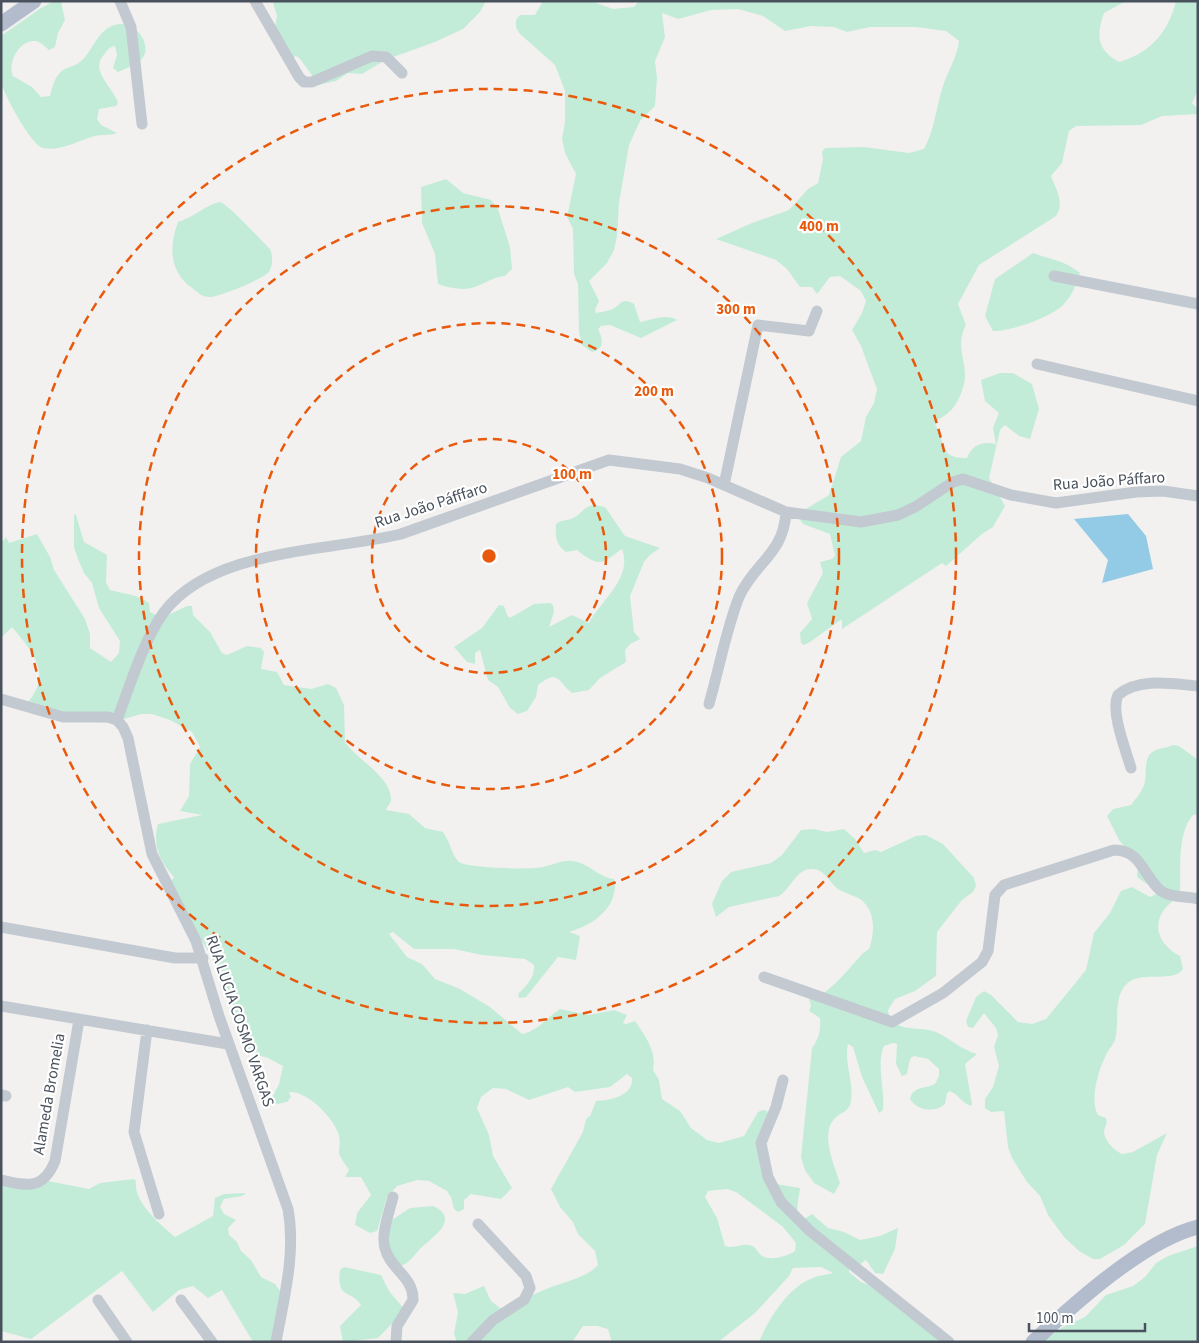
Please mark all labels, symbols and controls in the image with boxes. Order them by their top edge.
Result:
text: 400 m [799,216,839,237]
text: 300 m [716,299,756,320]
text: 200 m [634,381,674,402]
text: 100 m [552,464,592,485]
street label: Rua João Páffaro [1052,466,1166,496]
street label: Rua João Páfffaro [372,476,490,534]
centre of rings [480,547,498,565]
street label: RUA LUCIA COSMO VARGAS [200,932,280,1110]
street label: Alameda Bromelia [27,1032,71,1156]
scale bar [1029,1300,1145,1332]
text: 100 m [1036,1308,1074,1329]

